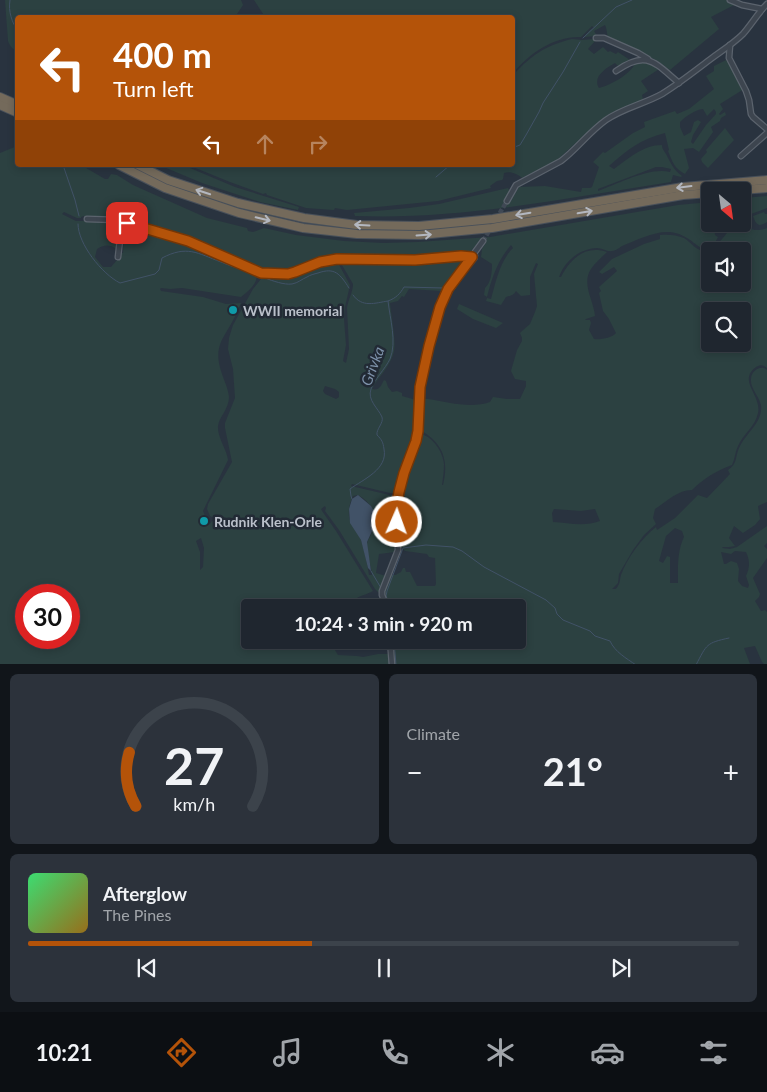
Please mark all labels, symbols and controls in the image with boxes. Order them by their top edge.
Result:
text: 400 m [113,33,212,75]
icon: left [30,35,95,100]
text: Turn left [113,75,194,102]
icon: left [198,130,226,158]
icon: ahead [251,130,279,158]
icon: right [304,130,332,158]
one-way arrow [676,182,692,192]
north arrow [701,182,751,232]
map controls [701,182,751,352]
one-way arrow [195,186,211,196]
pin [106,202,148,244]
one-way arrow [576,206,592,216]
icon: arrive [113,209,141,237]
one-way arrow [516,209,532,219]
one-way arrow [254,215,270,224]
one-way arrow [354,220,370,230]
one-way arrow [415,230,431,239]
button: sound [701,242,751,292]
place label: WWII memorial [243,302,342,319]
button: search [701,302,751,352]
marker: WWII memorial [227,304,239,316]
water label: Grivka [356,344,388,388]
position arrow [370,495,422,547]
place label: Rudnik Klen-Orle [214,513,322,530]
marker: Rudnik Klen-Orle [198,515,210,527]
speed limit sign: 30 [15,584,80,649]
text: 10:24 · 3 min · 920 m [294,612,473,635]
text: Climate [407,724,460,743]
text: 27 [164,734,224,796]
text: 21° [543,748,603,794]
text: − [407,755,423,789]
text: + [723,755,739,789]
text: km/h [173,793,215,815]
text: Afterglow [103,882,187,905]
text: The Pines [103,905,172,924]
icon: previous [133,954,161,982]
icon: pause [370,954,398,982]
icon: next [607,954,635,982]
icon: directions [164,1035,199,1070]
icon: music [270,1035,305,1070]
icon: phone [377,1035,412,1070]
icon: climate [483,1035,518,1070]
icon: car [590,1035,625,1070]
icon: filters [696,1035,731,1070]
text: 10:21 [36,1039,92,1066]

